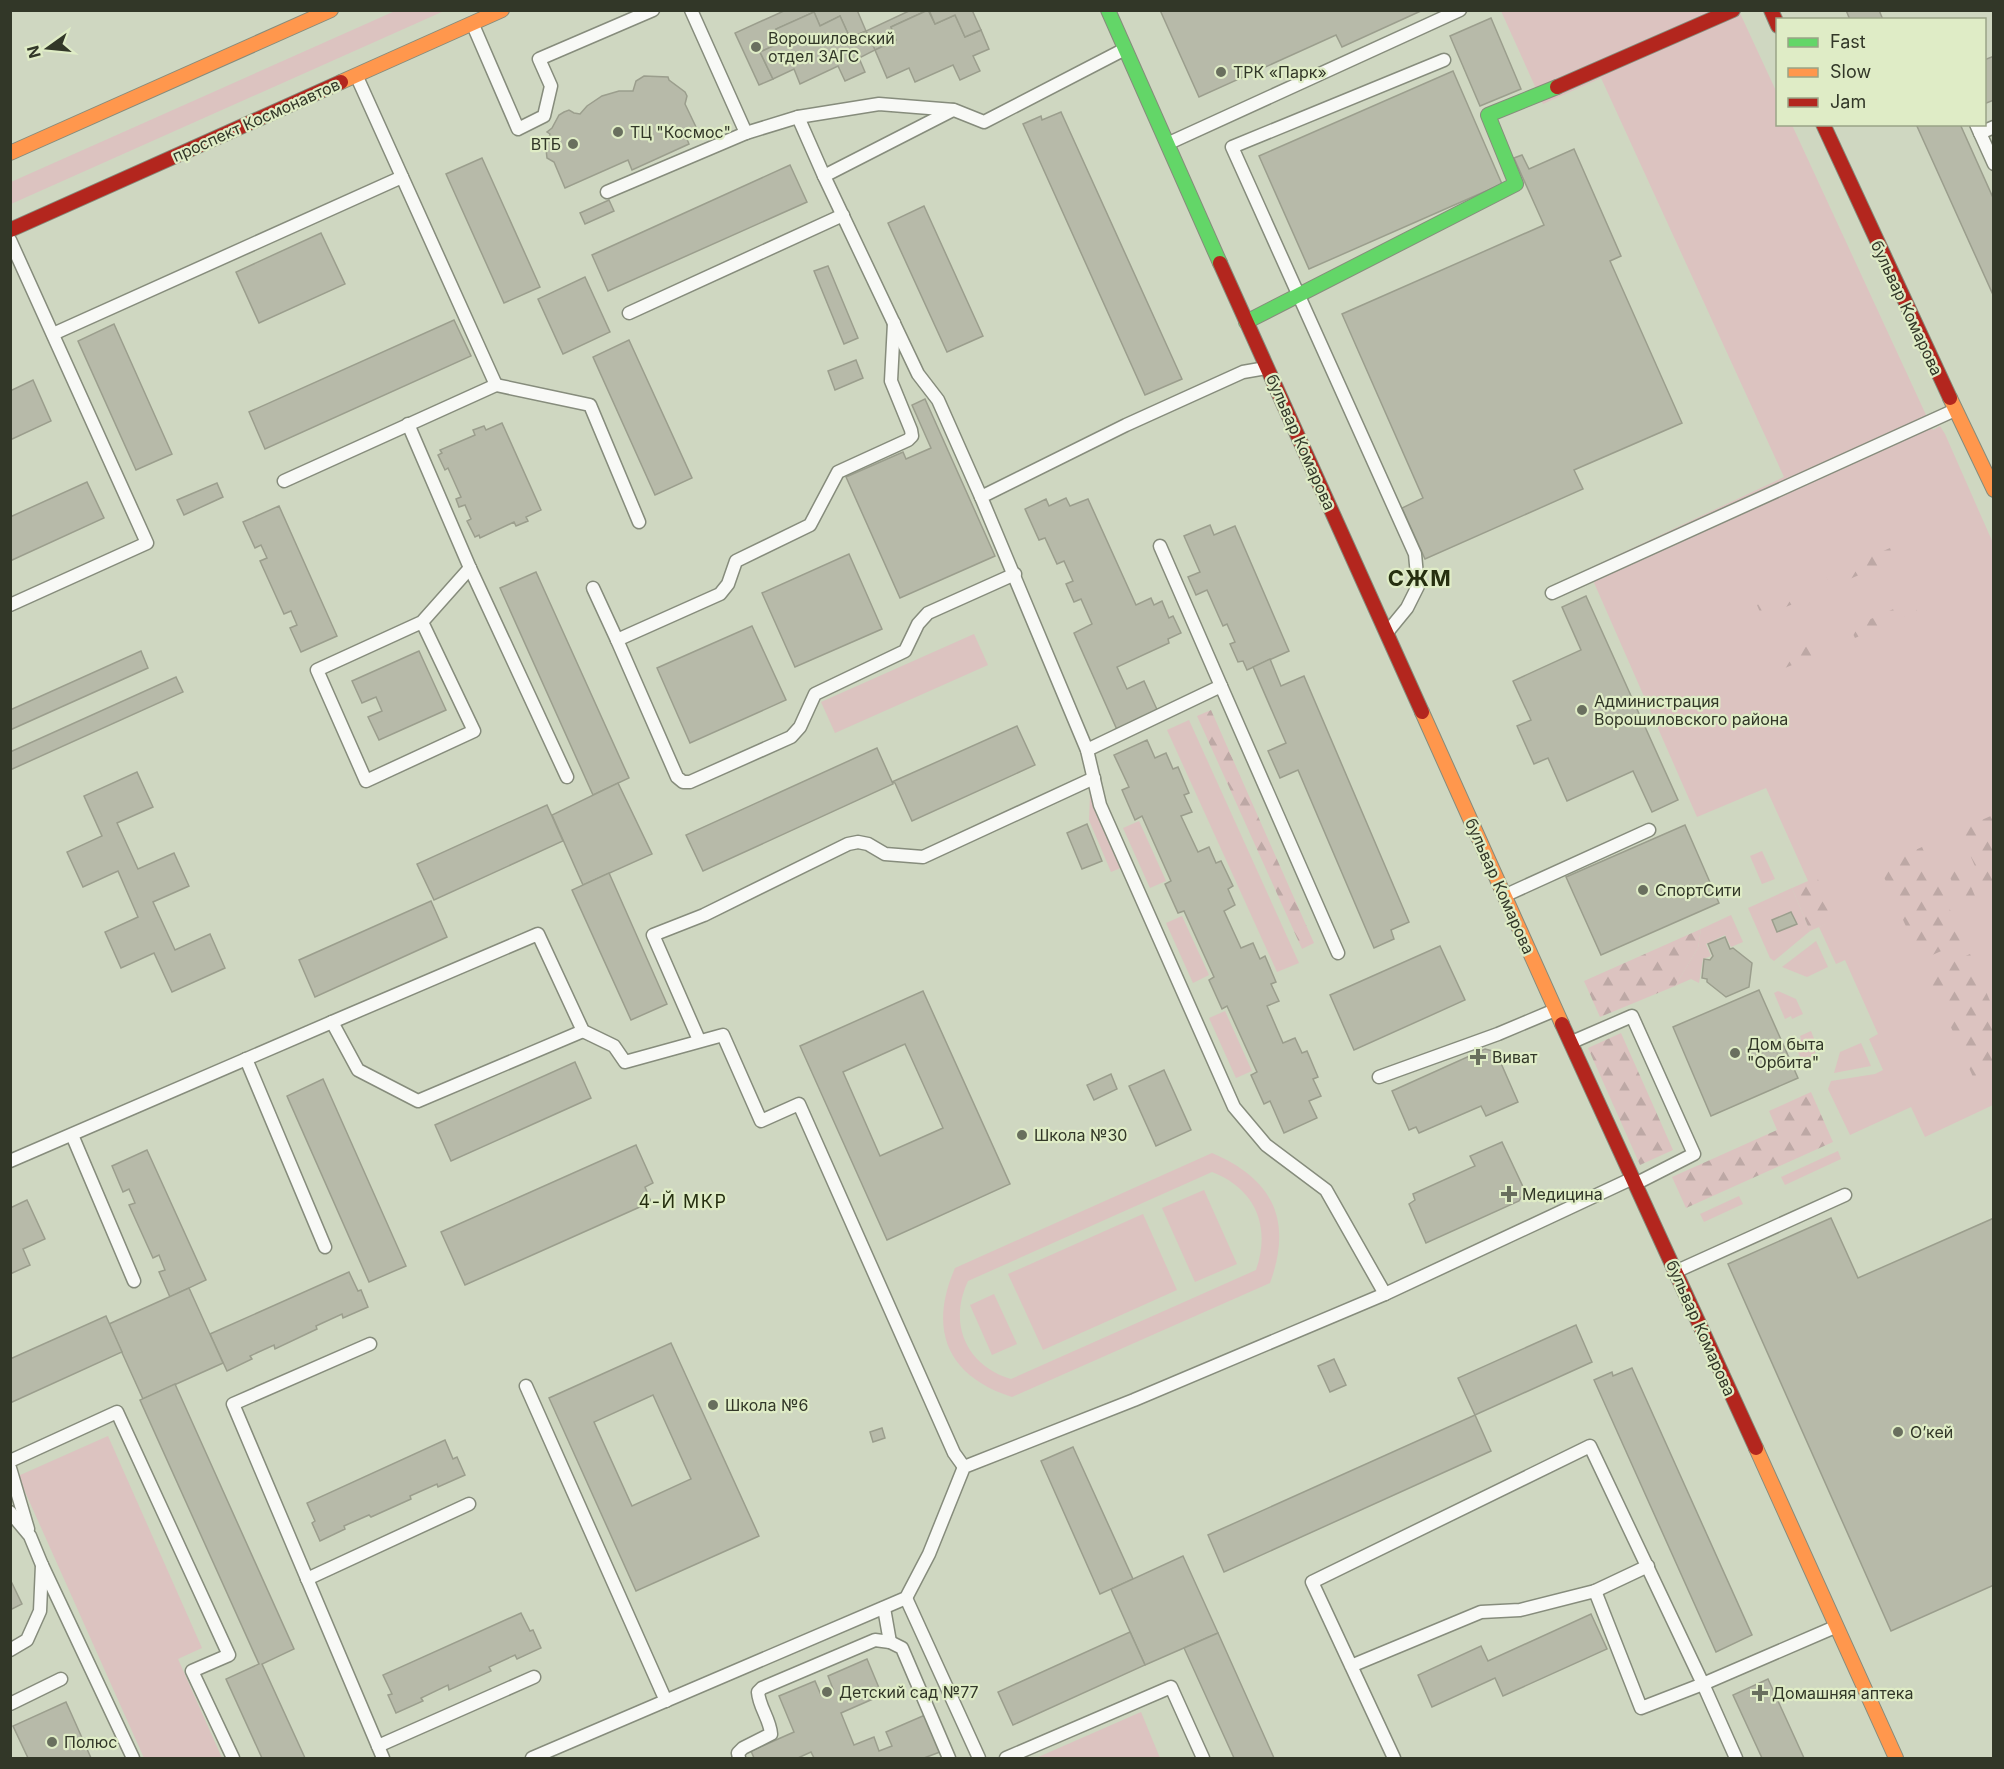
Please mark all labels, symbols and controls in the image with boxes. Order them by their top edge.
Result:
north arrow [18,18,78,78]
legend [1776,18,1986,126]
place label: Ворошиловский отдел ЗАГС [768,28,895,66]
text: Fast [1830,31,1866,52]
marker: Ворошиловский отдел ЗАГС [749,40,763,54]
text: N [22,43,45,60]
text: Slow [1830,61,1871,82]
place label: ТРК «Парк» [1233,62,1327,82]
marker: ТРК «Парк» [1214,65,1228,79]
street label: проспект Космонавтов [169,74,343,166]
text: Jam [1830,91,1866,112]
place label: ТЦ "Космос" [630,122,731,142]
marker: ТЦ "Космос" [611,125,625,139]
place label: ВТБ [531,134,561,154]
marker: ВТБ [566,137,580,151]
street label: бульвар Комарова [1867,237,1947,379]
street label: бульвар Комарова [1262,371,1340,513]
district label: СЖМ [1388,565,1452,591]
place label: Администрация Ворошиловского района [1594,691,1788,729]
marker: Администрация Ворошиловского района [1575,703,1589,717]
street label: бульвар Комарова [1461,815,1539,957]
place label: СпортСити [1655,880,1741,900]
marker: СпортСити [1636,883,1650,897]
place label: Дом быта "Орбита" [1747,1034,1824,1072]
marker: Дом быта "Орбита" [1728,1046,1742,1060]
place label: Виват [1492,1047,1538,1067]
marker: Виват [1469,1048,1487,1066]
place label: Школа №30 [1034,1125,1127,1145]
marker: Школа №30 [1015,1128,1029,1142]
place label: Медицина [1522,1184,1603,1204]
marker: Медицина [1500,1185,1518,1203]
district label: 4-Й МКР [639,1190,727,1212]
street label: бульвар Комарова [1662,1257,1740,1399]
place label: Школа №6 [725,1395,808,1415]
marker: Школа №6 [706,1398,720,1412]
place label: О’кей [1910,1422,1953,1442]
marker: О’кей [1891,1425,1905,1439]
place label: Детский сад №77 [839,1682,979,1702]
place label: Домашняя аптека [1772,1683,1913,1703]
marker: Детский сад №77 [820,1685,834,1699]
marker: Домашняя аптека [1753,1686,1767,1700]
place label: Полюс [64,1732,117,1752]
marker: Полюс [45,1735,59,1749]

